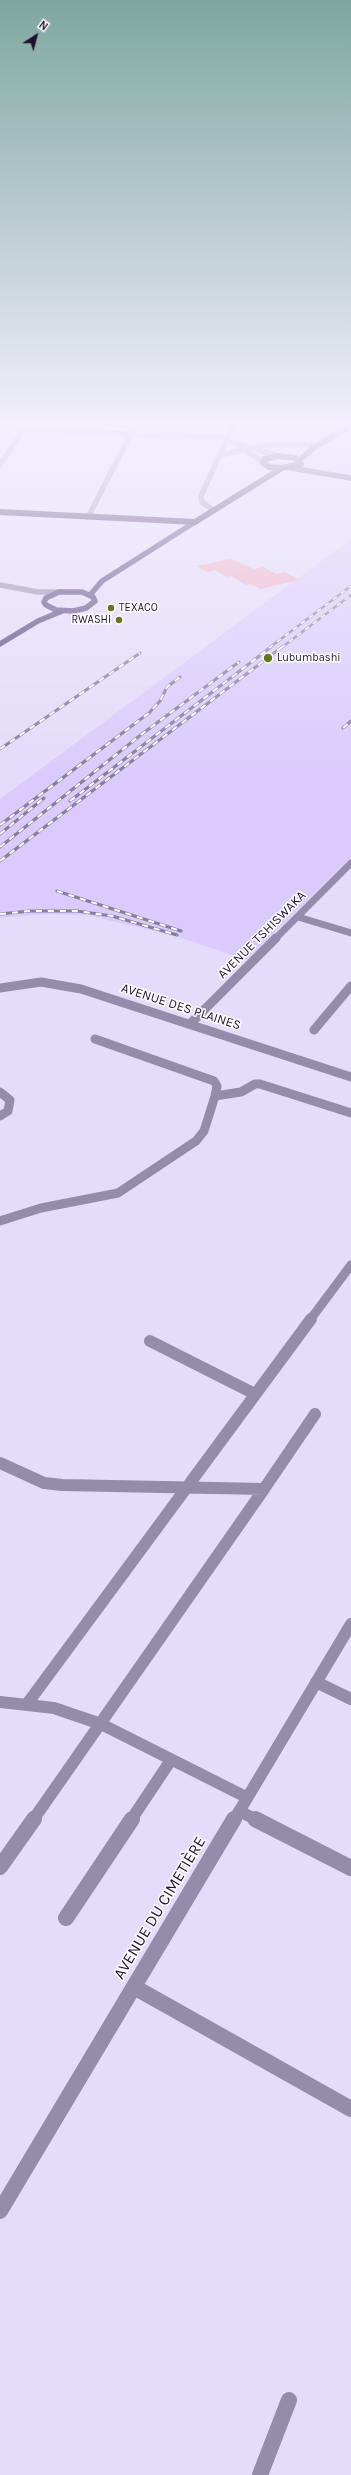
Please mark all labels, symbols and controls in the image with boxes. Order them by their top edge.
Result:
north arrow [16,16,56,56]
text: N [36,18,50,33]
place label: TEXACO [119,601,158,615]
marker: TEXACO [106,603,116,613]
place label: RWASHI [71,613,111,627]
marker: RWASHI [114,615,124,625]
place label: Lubumbashi [277,651,341,665]
marker: Lubumbashi [262,652,274,664]
street label: AVENUE TSHISWAKA [215,888,309,982]
street label: AVENUE DES PLAINES [119,980,243,1034]
street label: AVENUE DU CIMETIÈRE [110,1833,210,1983]

